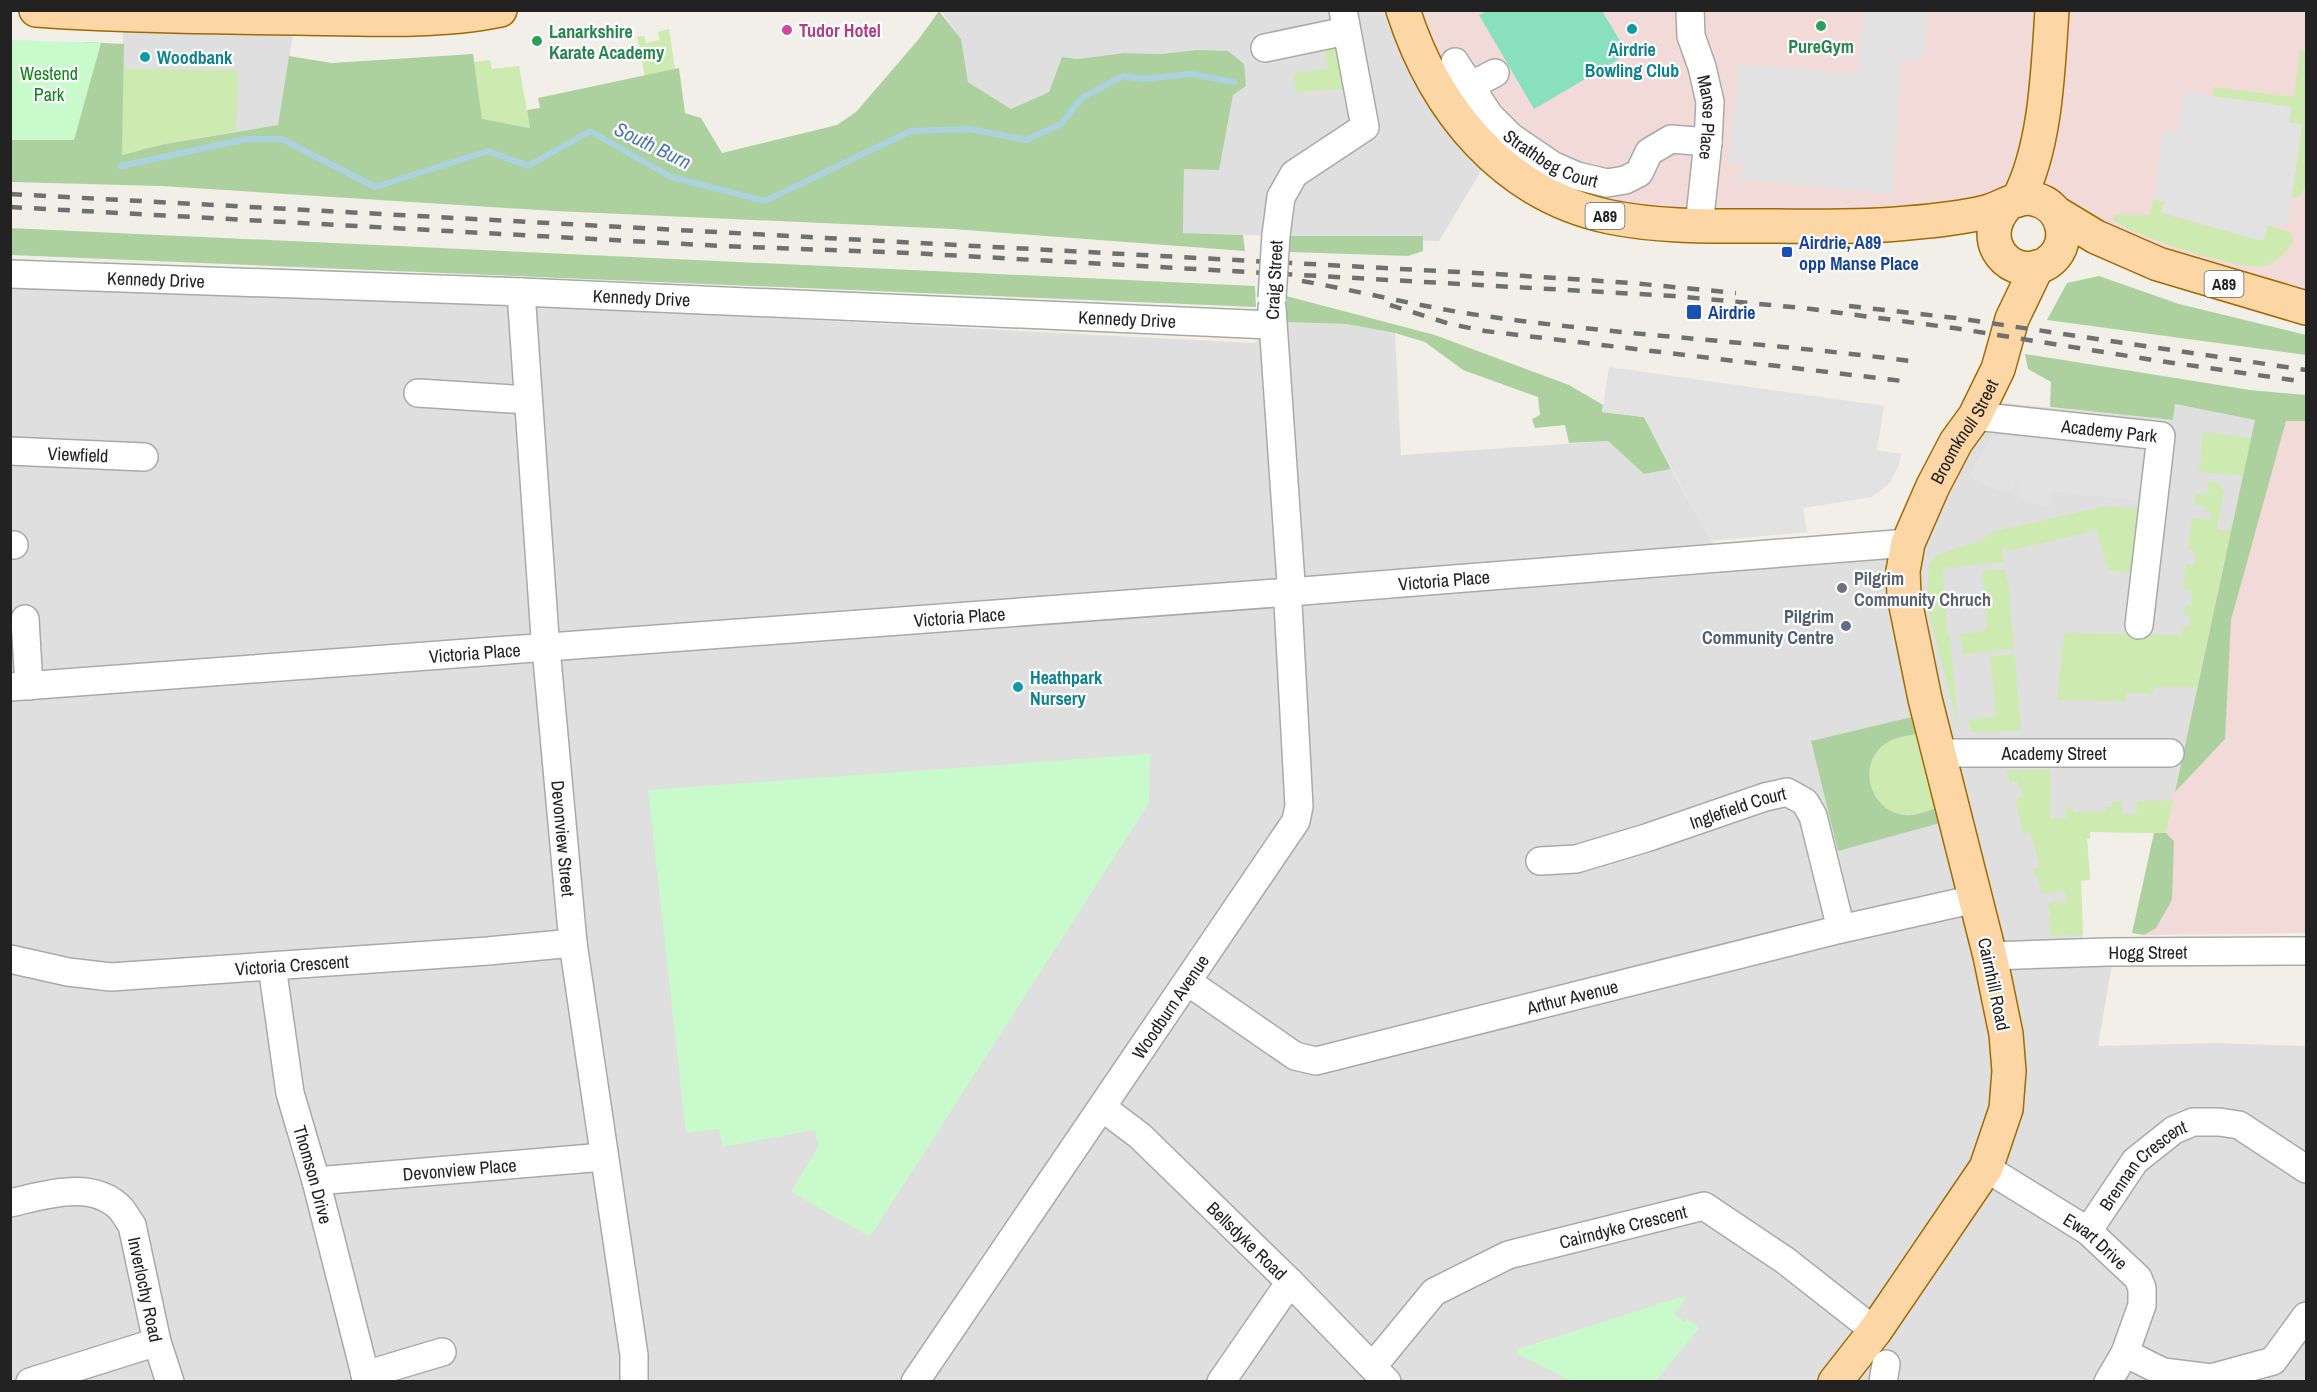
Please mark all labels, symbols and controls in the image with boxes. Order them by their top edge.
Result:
place label: Tudor Hotel [799,18,881,43]
place label: Lanarkshire Karate Academy [549,19,665,65]
marker: PureGym [1814,19,1828,33]
marker: Airdrie Bowling Club [1625,22,1639,36]
marker: Tudor Hotel [780,23,794,37]
marker: Lanarkshire Karate Academy [530,34,544,48]
place label: PureGym [1788,34,1854,59]
place label: Airdrie Bowling Club [1585,37,1679,83]
place label: Woodbank [157,45,233,70]
marker: Woodbank [138,50,152,64]
park label: Westend Park [20,61,78,107]
street label: Manse Place [1692,72,1722,161]
water label: South Burn [610,115,696,175]
street label: Strathbeg Court [1498,124,1600,193]
road number: A89 [1586,203,1624,229]
place label: Airdrie, A89 opp Manse Place [1799,230,1919,276]
street label: Craig Street [1259,240,1289,320]
marker: Airdrie, A89 opp Manse Place [1780,245,1794,259]
street label: Kennedy Drive [107,265,205,293]
road number: A89 [2204,271,2244,297]
street label: Kennedy Drive [592,283,691,312]
place label: Airdrie [1708,300,1756,325]
marker: Airdrie [1685,303,1703,321]
street label: Kennedy Drive [1078,304,1176,333]
street label: Broomknoll Street [1924,375,2004,488]
street label: Academy Park [2059,413,2159,448]
street label: Viewfield [47,440,109,468]
street label: Victoria Place [1397,564,1491,596]
place label: Pilgrim Community Chruch [1854,566,1991,612]
marker: Pilgrim Community Chruch [1835,581,1849,595]
street label: Victoria Place [913,601,1006,632]
place label: Pilgrim Community Centre [1702,604,1834,650]
marker: Pilgrim Community Centre [1839,619,1853,633]
street label: Victoria Place [428,637,521,668]
place label: Heathpark Nursery [1030,665,1103,711]
marker: Heathpark Nursery [1011,680,1025,694]
street label: Academy Street [2000,741,2107,766]
street label: Devonview Street [546,779,581,898]
street label: Inglefield Court [1686,780,1788,835]
street label: Cairnhill Road [1972,935,2016,1033]
street label: Hogg Street [2108,939,2187,964]
street label: Victoria Crescent [234,948,350,981]
street label: Woodburn Avenue [1126,949,1214,1064]
street label: Arthur Avenue [1523,973,1621,1020]
street label: Brennan Crescent [2093,1114,2190,1215]
street label: Thomson Drive [288,1122,339,1226]
street label: Devonview Place [402,1152,517,1186]
street label: Bellsdyke Road [1202,1196,1293,1285]
street label: Cairndyke Crescent [1556,1198,1689,1254]
street label: Ewart Drive [2059,1206,2134,1275]
street label: Inverlochy Road [122,1234,169,1344]

